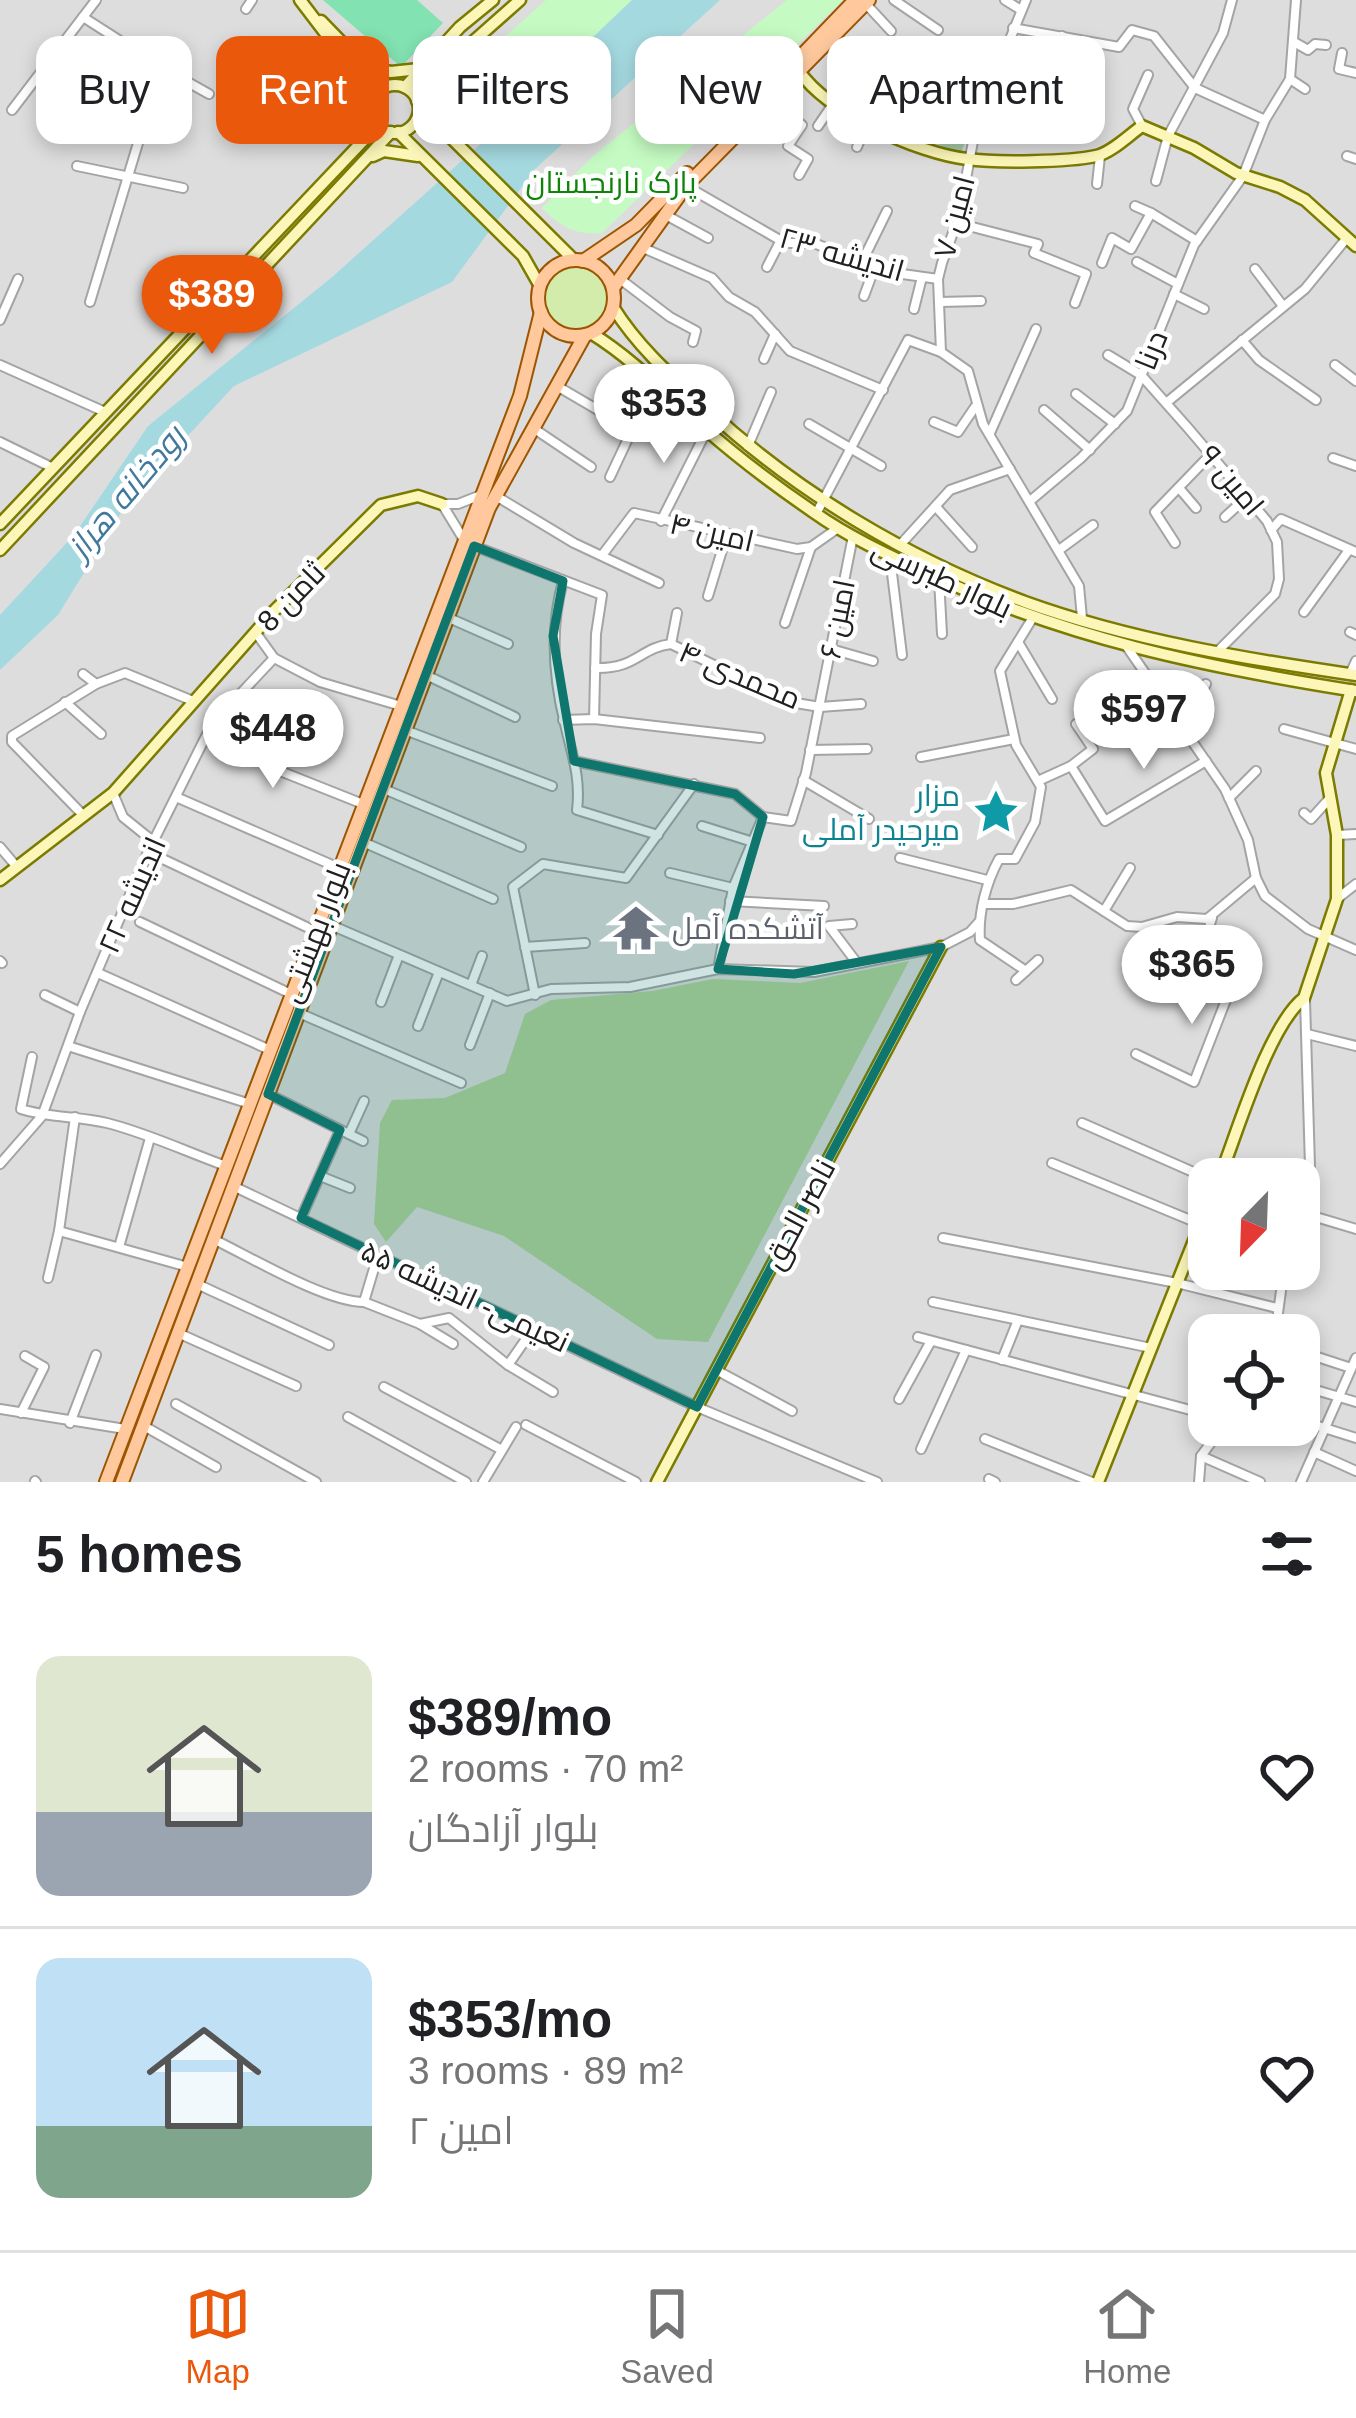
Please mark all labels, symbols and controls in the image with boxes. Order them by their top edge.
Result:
chip: Buy [36,36,192,144]
chip: Rent [216,36,389,144]
chip: Filters [413,36,611,144]
chip: New [635,36,803,144]
chip: Apartment [827,36,1105,144]
park label: پارک نارنجستان [526,166,696,202]
street label: امین ۷ [927,172,983,262]
street label: اندیشه ۲۳ [776,221,908,287]
pin: $389 [141,255,283,357]
text: $389 [169,272,255,315]
street label: درنا [1128,326,1175,375]
pin: $353 [593,364,735,466]
text: $353 [621,381,707,424]
water label: رودخانه هراز [57,417,194,569]
street label: امین ۹ [1192,438,1271,523]
street label: امین ۴ [666,506,757,560]
street label: بلوار طبرسی [866,531,1017,627]
street label: ثامن 8 [251,556,333,639]
street label: امین ۶ [813,577,863,662]
street label: محمدی ۴ [674,635,806,716]
pin: $597 [1073,670,1215,772]
text: $597 [1101,687,1187,730]
pin: $448 [202,689,344,791]
text: $448 [230,706,316,749]
place label: مزار میرحیدر آملی [802,779,960,848]
place icon: مزار میرحیدر آملی [971,787,1021,837]
street label: اندیشه ۲۲ [92,832,172,958]
street label: بلوار بهشتی [273,857,359,1008]
temple icon: آتشکده آمل [611,903,661,953]
place label: آتشکده آمل [672,912,824,947]
pin: $365 [1121,925,1263,1027]
text: $365 [1149,942,1235,985]
street label: ناصر الحق [756,1154,843,1275]
north arrow [1188,1158,1320,1290]
map controls [1188,1158,1320,1446]
street label: نعیمی- اندیشه ۵۵ [355,1233,574,1360]
button: locate [1188,1314,1320,1446]
icon: filters [1254,1521,1320,1587]
text: 5 homes [36,1526,243,1583]
text: $389/mo [408,1689,612,1746]
icon: home [132,1704,276,1848]
icon: heart [1254,1743,1320,1809]
text: 2 rooms · 70 m² [408,1747,683,1790]
text: بلوار آزادگان [408,1807,598,1850]
text: $353/mo [408,1991,612,2048]
icon: home [132,2006,276,2150]
icon: heart [1254,2045,1320,2111]
text: 3 rooms · 89 m² [408,2049,683,2092]
text: امین ۲ [408,2109,514,2152]
tab: Map [185,2281,251,2391]
tab: Saved [620,2281,714,2391]
tab: Home [1083,2281,1171,2391]

